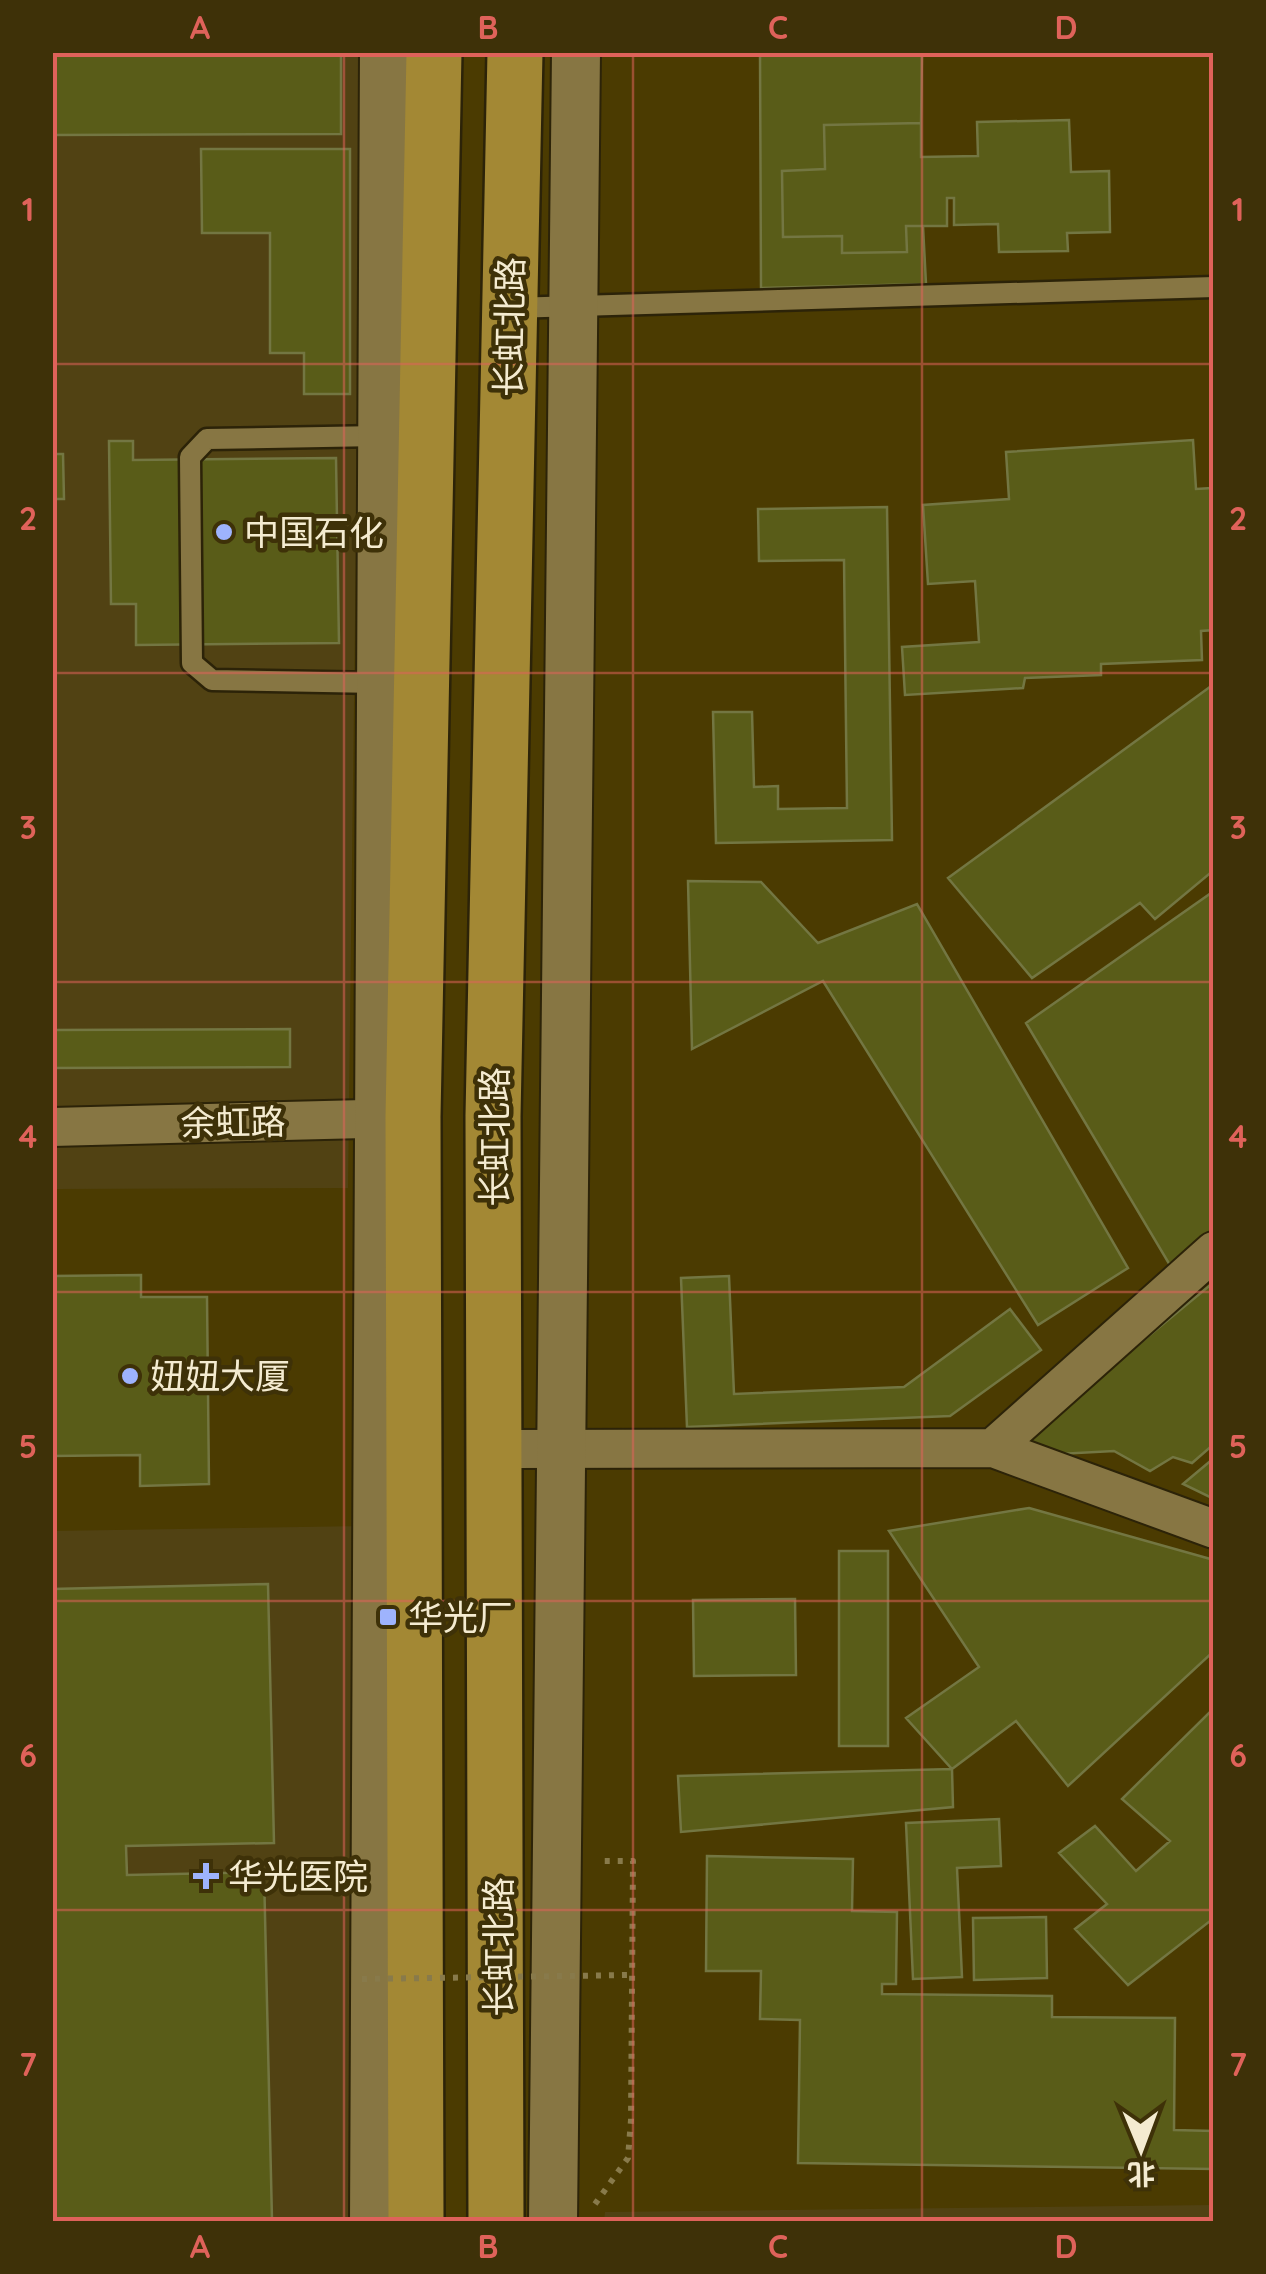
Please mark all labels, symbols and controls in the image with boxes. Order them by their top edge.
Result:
text: A [190,7,211,47]
text: B [478,7,498,47]
text: C [768,7,788,47]
text: D [1055,7,1077,47]
text: 1 [22,189,34,229]
text: 1 [1232,189,1244,229]
street label: 长虹北路 [486,257,532,397]
text: 2 [19,498,37,538]
text: 2 [1229,498,1247,538]
place label: 中国石化 [244,510,384,554]
marker: 中国石化 [213,521,235,543]
text: 3 [19,807,37,847]
text: 3 [1229,807,1247,847]
street label: 长虹北路 [472,1067,516,1207]
street label: 余虹路 [180,1099,286,1145]
text: 4 [19,1116,38,1156]
text: 4 [1229,1116,1248,1156]
place label: 妞妞大厦 [150,1354,290,1398]
marker: 妞妞大厦 [119,1365,141,1387]
text: 5 [19,1426,37,1466]
text: 5 [1229,1426,1247,1466]
place label: 华光厂 [408,1595,513,1639]
marker: 华光厂 [377,1606,399,1628]
text: 6 [19,1735,37,1775]
text: 6 [1229,1735,1247,1775]
place label: 华光医院 [228,1854,368,1898]
marker: 华光医院 [193,1863,219,1889]
street label: 长虹北路 [476,1877,520,2017]
text: 7 [19,2044,37,2084]
text: 7 [1229,2044,1247,2084]
north arrow [1091,2099,1191,2199]
text: 北 [1127,2157,1156,2192]
text: A [190,2226,211,2266]
text: B [478,2226,498,2266]
text: C [768,2226,788,2266]
text: D [1055,2226,1077,2266]

